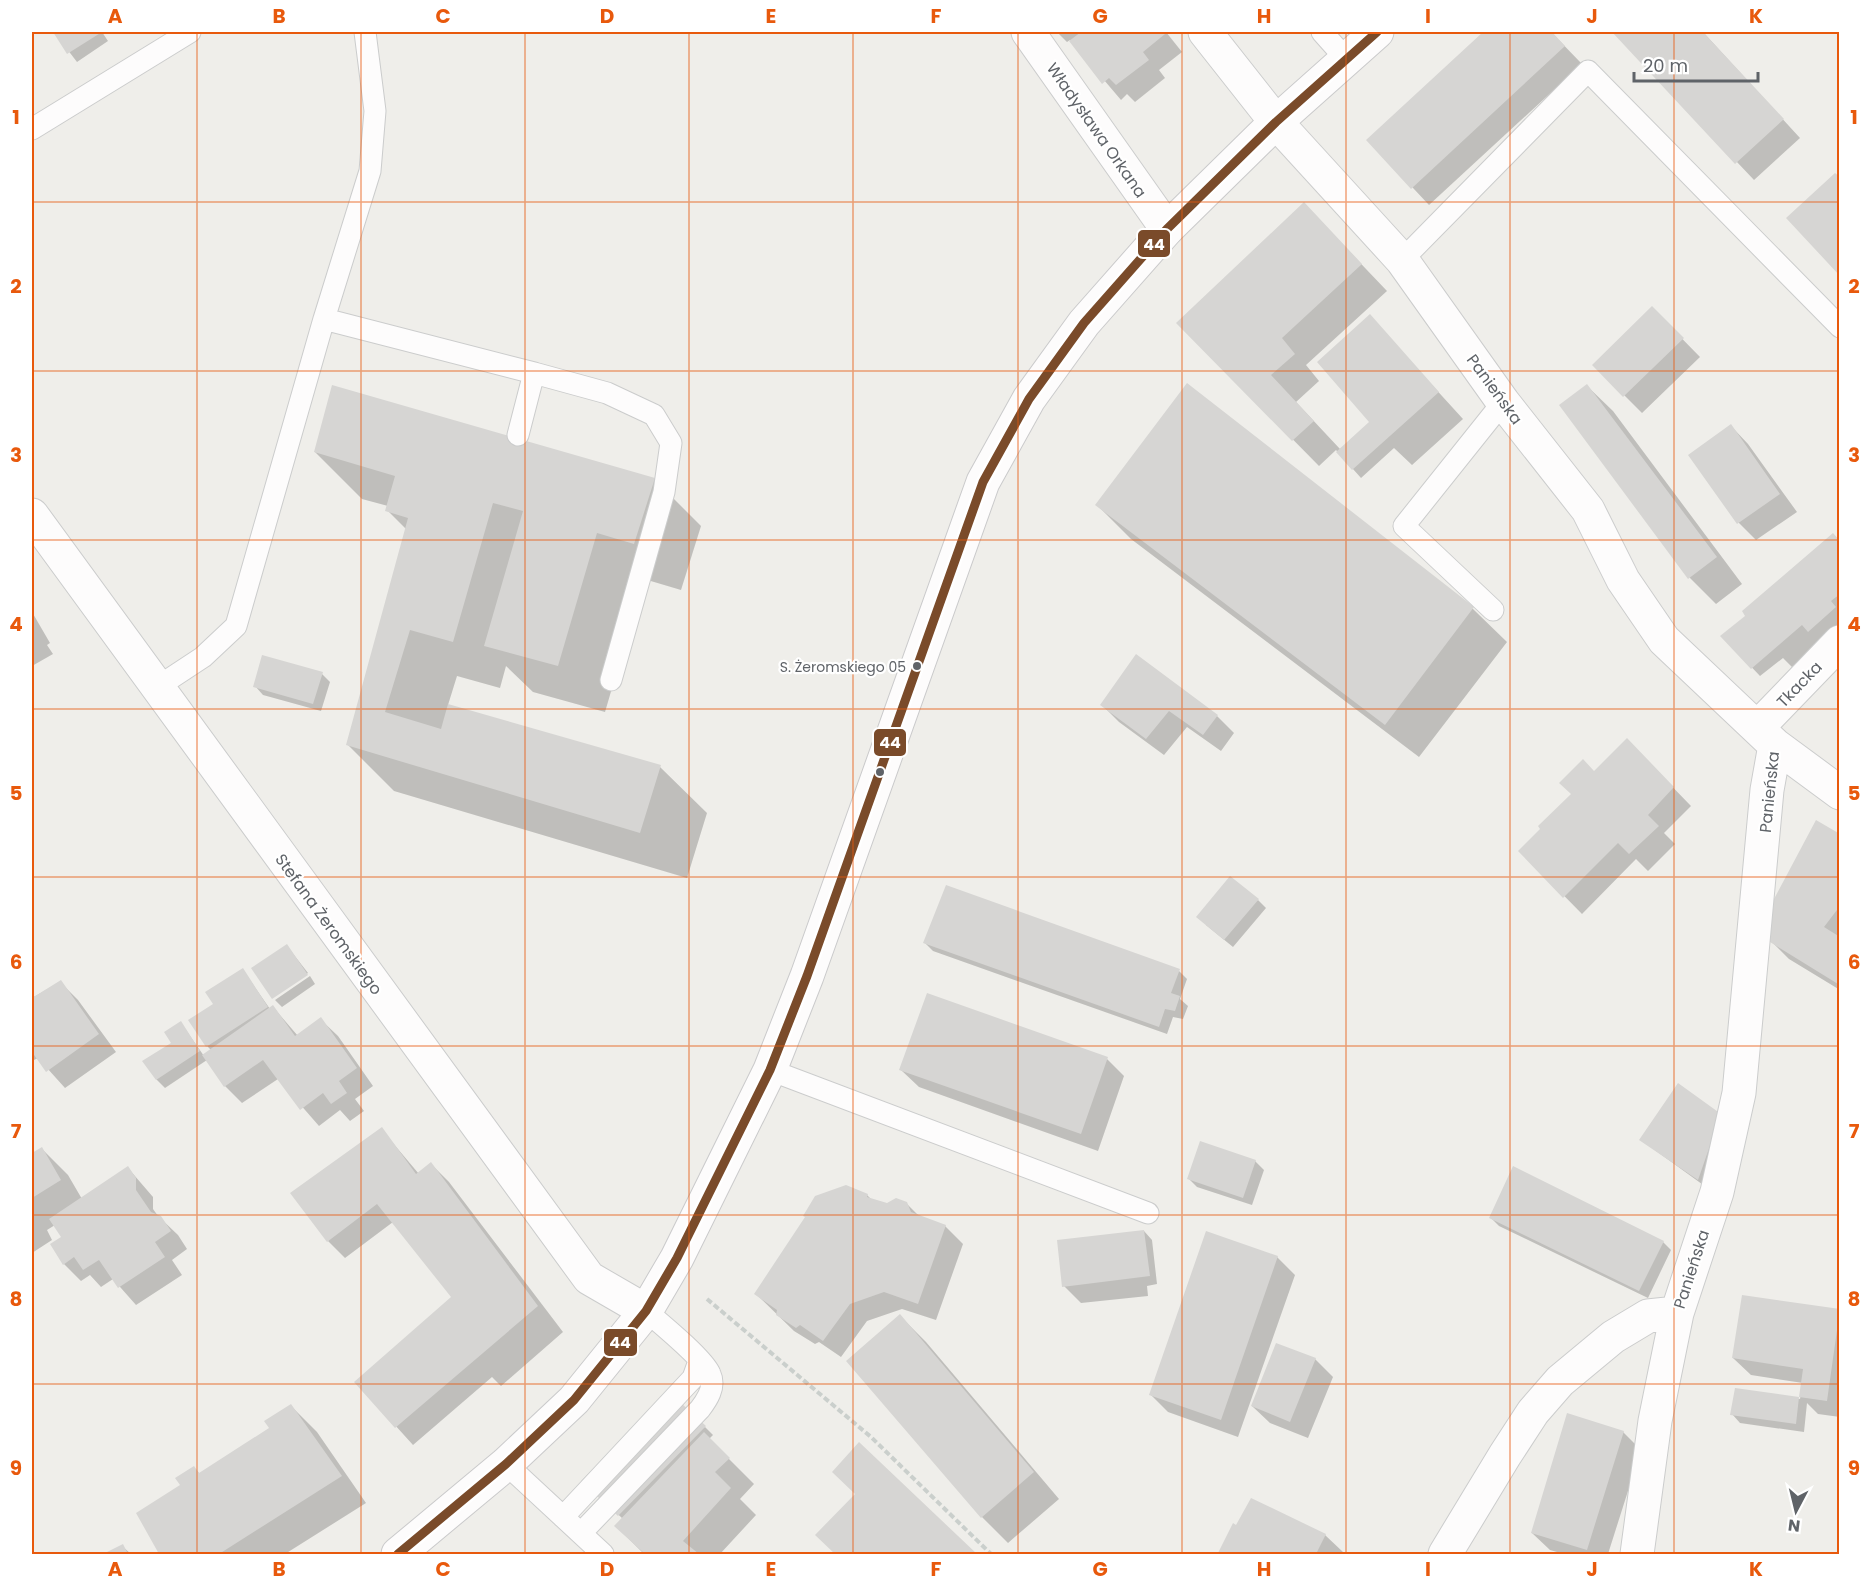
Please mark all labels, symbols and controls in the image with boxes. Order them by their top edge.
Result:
text: A [108,2,123,30]
text: B [272,2,286,30]
text: C [435,2,451,30]
text: D [600,2,614,30]
text: E [766,2,776,30]
text: F [931,2,942,30]
text: G [1092,2,1108,30]
text: H [1257,2,1271,30]
text: I [1425,2,1431,30]
text: J [1586,2,1598,30]
text: K [1749,2,1763,30]
scale bar [1634,45,1758,83]
text: 20 m [1643,53,1688,78]
street label: Władysława Orkana [1041,58,1152,203]
text: 1 [12,103,20,131]
text: 1 [1850,103,1858,131]
line badge: 44 [1137,229,1171,258]
text: 44 [1143,233,1165,256]
text: 2 [10,272,22,300]
text: 2 [1848,272,1860,300]
street label: Panieńska [1461,349,1528,429]
text: 3 [10,441,22,469]
text: 3 [1848,441,1860,469]
text: 4 [9,610,23,638]
text: 4 [1847,610,1861,638]
street label: Tkacka [1771,656,1827,713]
place label: S. Żeromskiego 05 [780,657,906,677]
marker: S. Żeromskiego 05 [911,660,923,672]
line badge: 44 [873,728,907,757]
text: 44 [879,731,901,754]
street label: Panieńska [1754,750,1785,834]
unlabelled marker [874,766,886,778]
text: 5 [10,779,23,807]
text: 5 [1848,779,1861,807]
street label: Stefana Żeromskiego [270,849,388,1000]
text: 6 [10,948,22,976]
text: 6 [1848,948,1860,976]
text: 7 [11,1117,22,1145]
text: 7 [1849,1117,1860,1145]
street label: Panieńska [1668,1227,1715,1312]
text: 8 [10,1285,22,1313]
text: 8 [1848,1285,1860,1313]
line badge: 44 [603,1328,638,1357]
text: 44 [609,1331,631,1354]
text: 9 [10,1454,22,1482]
text: 9 [1848,1454,1860,1482]
north arrow [1766,1481,1826,1541]
text: N [1787,1513,1802,1538]
text: A [108,1555,123,1583]
text: B [272,1555,286,1583]
text: C [435,1555,451,1583]
text: D [600,1555,614,1583]
text: E [766,1555,776,1583]
text: F [931,1555,942,1583]
text: G [1092,1555,1108,1583]
text: H [1257,1555,1271,1583]
text: I [1425,1555,1431,1583]
text: J [1586,1555,1598,1583]
text: K [1749,1555,1763,1583]

